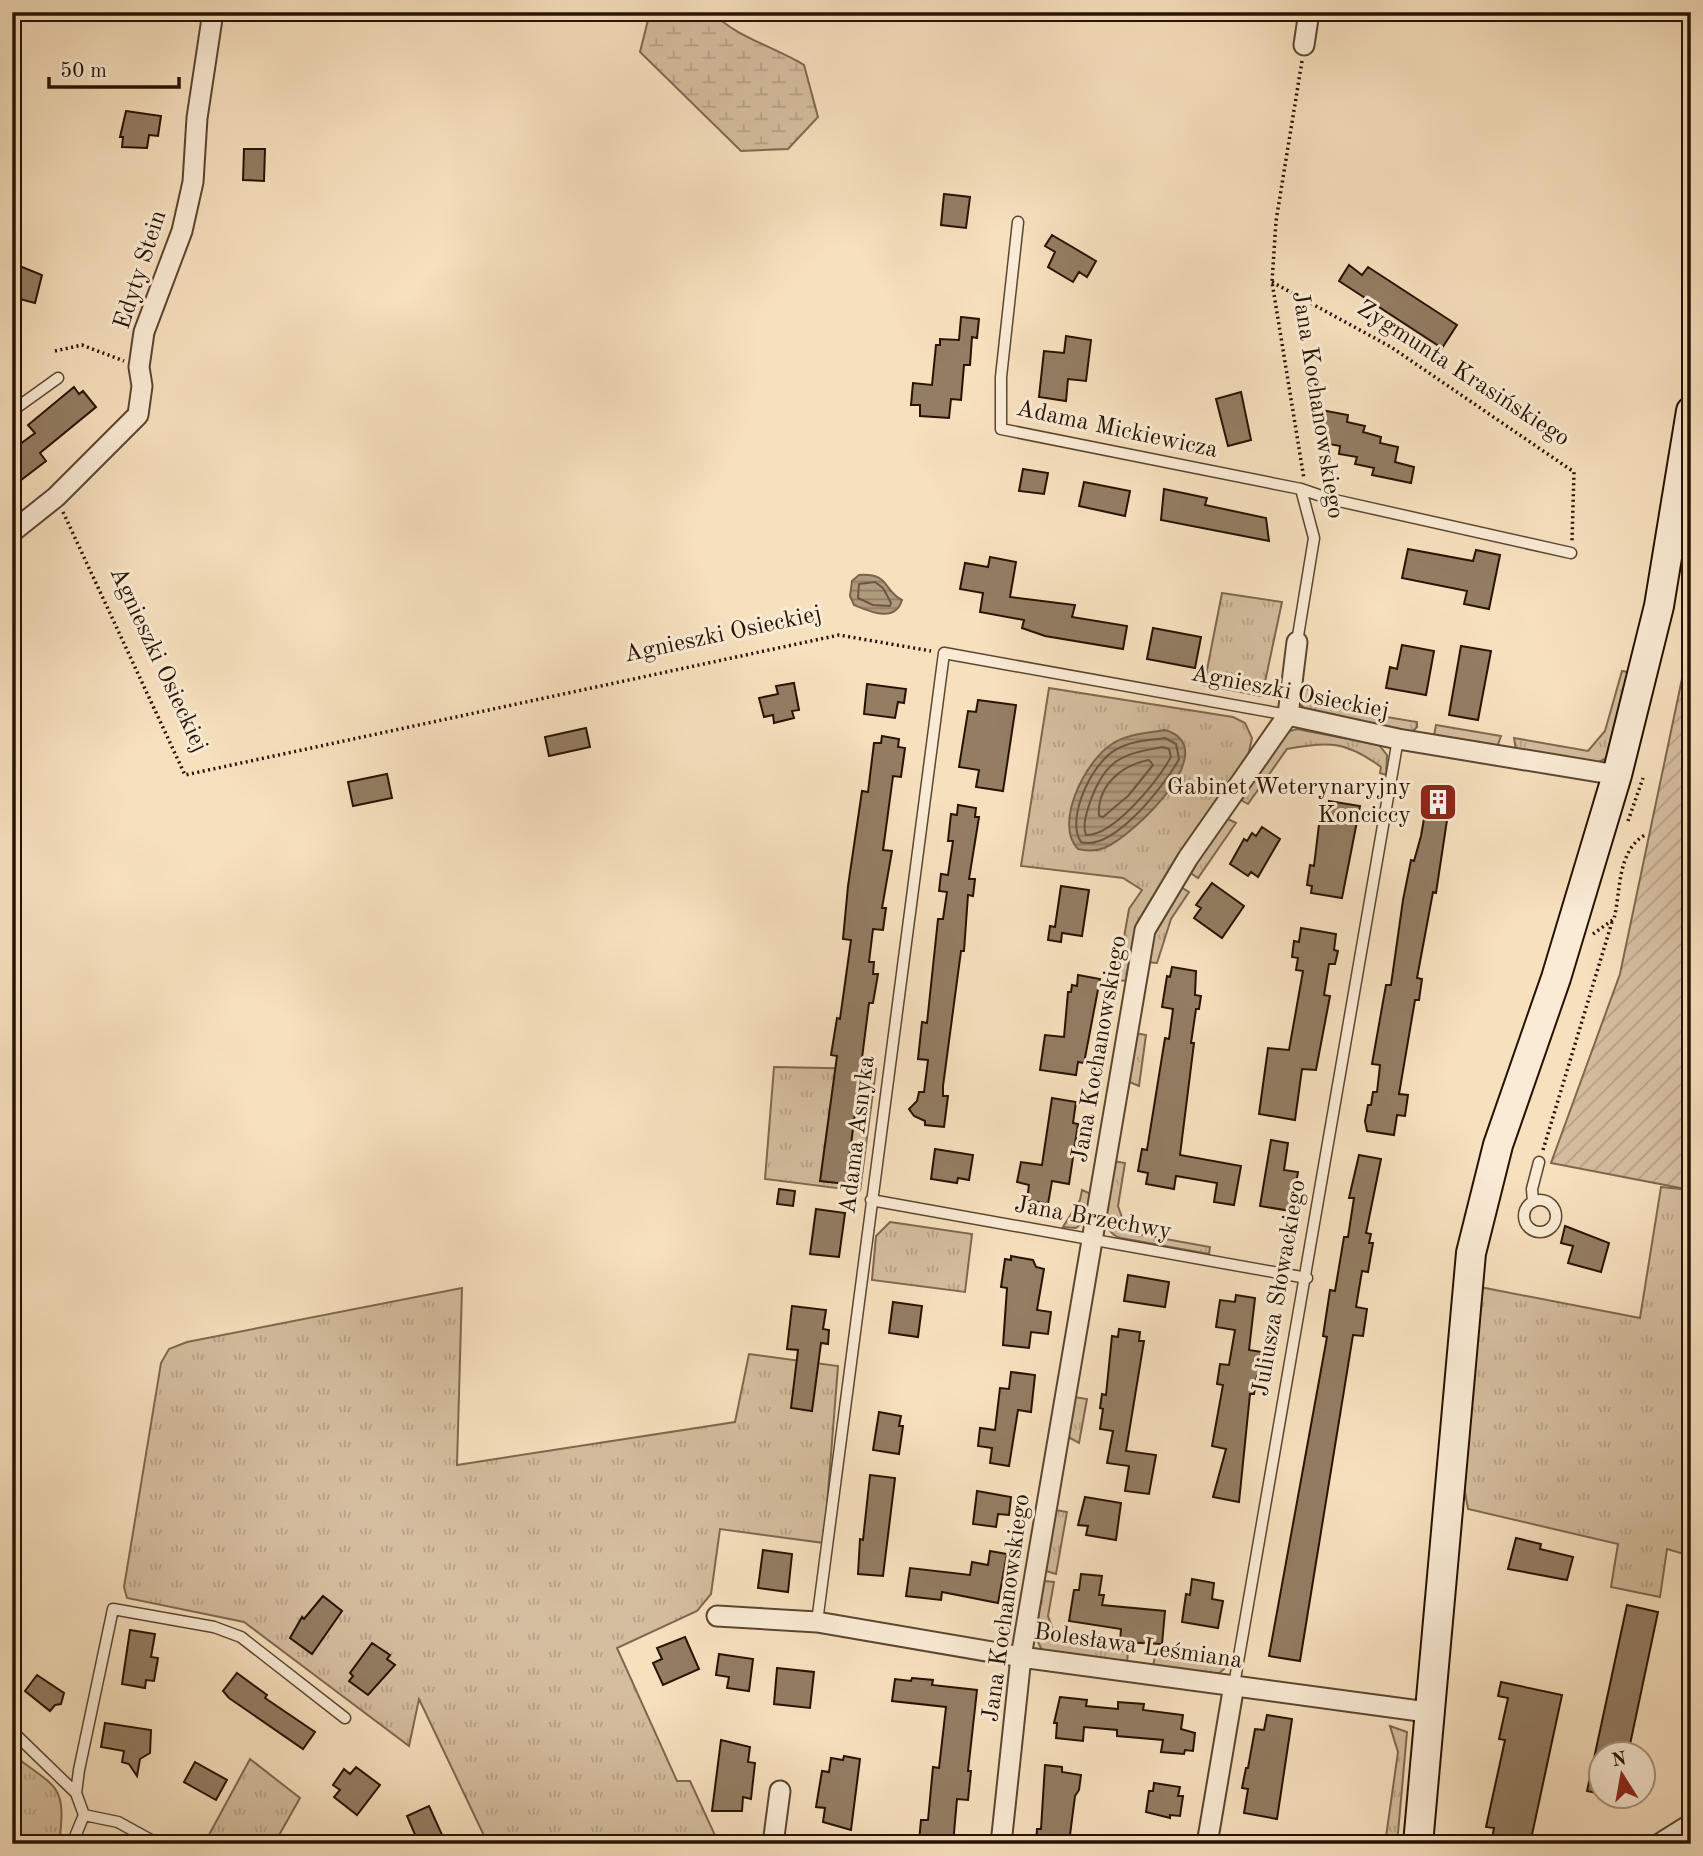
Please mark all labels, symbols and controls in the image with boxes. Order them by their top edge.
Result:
scale bar [49,46,178,90]
text: 50 m [60,61,107,82]
street label: Edyty Stein [111,208,171,332]
street label: Jana Kochanowskiego [1287,289,1347,521]
street label: Zygmunta Krasińskiego [1352,296,1574,452]
street label: Adama Mickiewicza [1014,397,1220,463]
street label: Agnieszki Osieckiej [105,564,211,756]
street label: Agnieszki Osieckiej [622,602,824,668]
street label: Agnieszki Osieckiej [1189,662,1391,724]
place label: Gabinet Weterynaryjny Konciccy [1167,776,1411,828]
building icon: Gabinet Weterynaryjny Konciccy [1417,781,1459,823]
street label: Jana Kochanowskiego [1068,934,1132,1164]
street label: Adama Asnyka [836,1054,880,1215]
street label: Juliusza Słowackiego [1249,1178,1311,1398]
street label: Jana Brzechwy [1013,1193,1174,1245]
street label: Jana Kochanowskiego [979,1492,1035,1724]
street label: Bolesława Leśmiana [1032,1620,1244,1674]
north arrow [1588,1741,1658,1811]
text: N [1610,1750,1629,1771]

